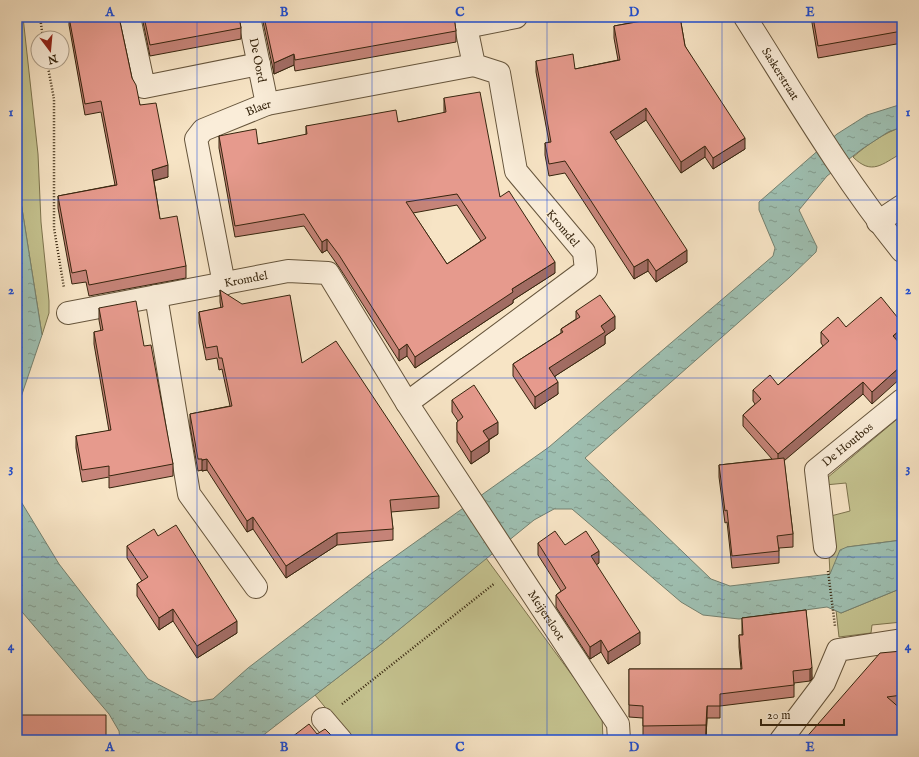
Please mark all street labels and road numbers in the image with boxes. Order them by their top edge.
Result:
street label: De Oord [246,37,269,84]
street label: Saskerstraat [758,45,802,103]
street label: Blaer [244,96,273,120]
street label: Kromdel [543,207,583,251]
street label: Kromdel [223,268,270,291]
street label: De Houtbos [819,420,876,470]
street label: Meijersloot [524,587,568,643]

